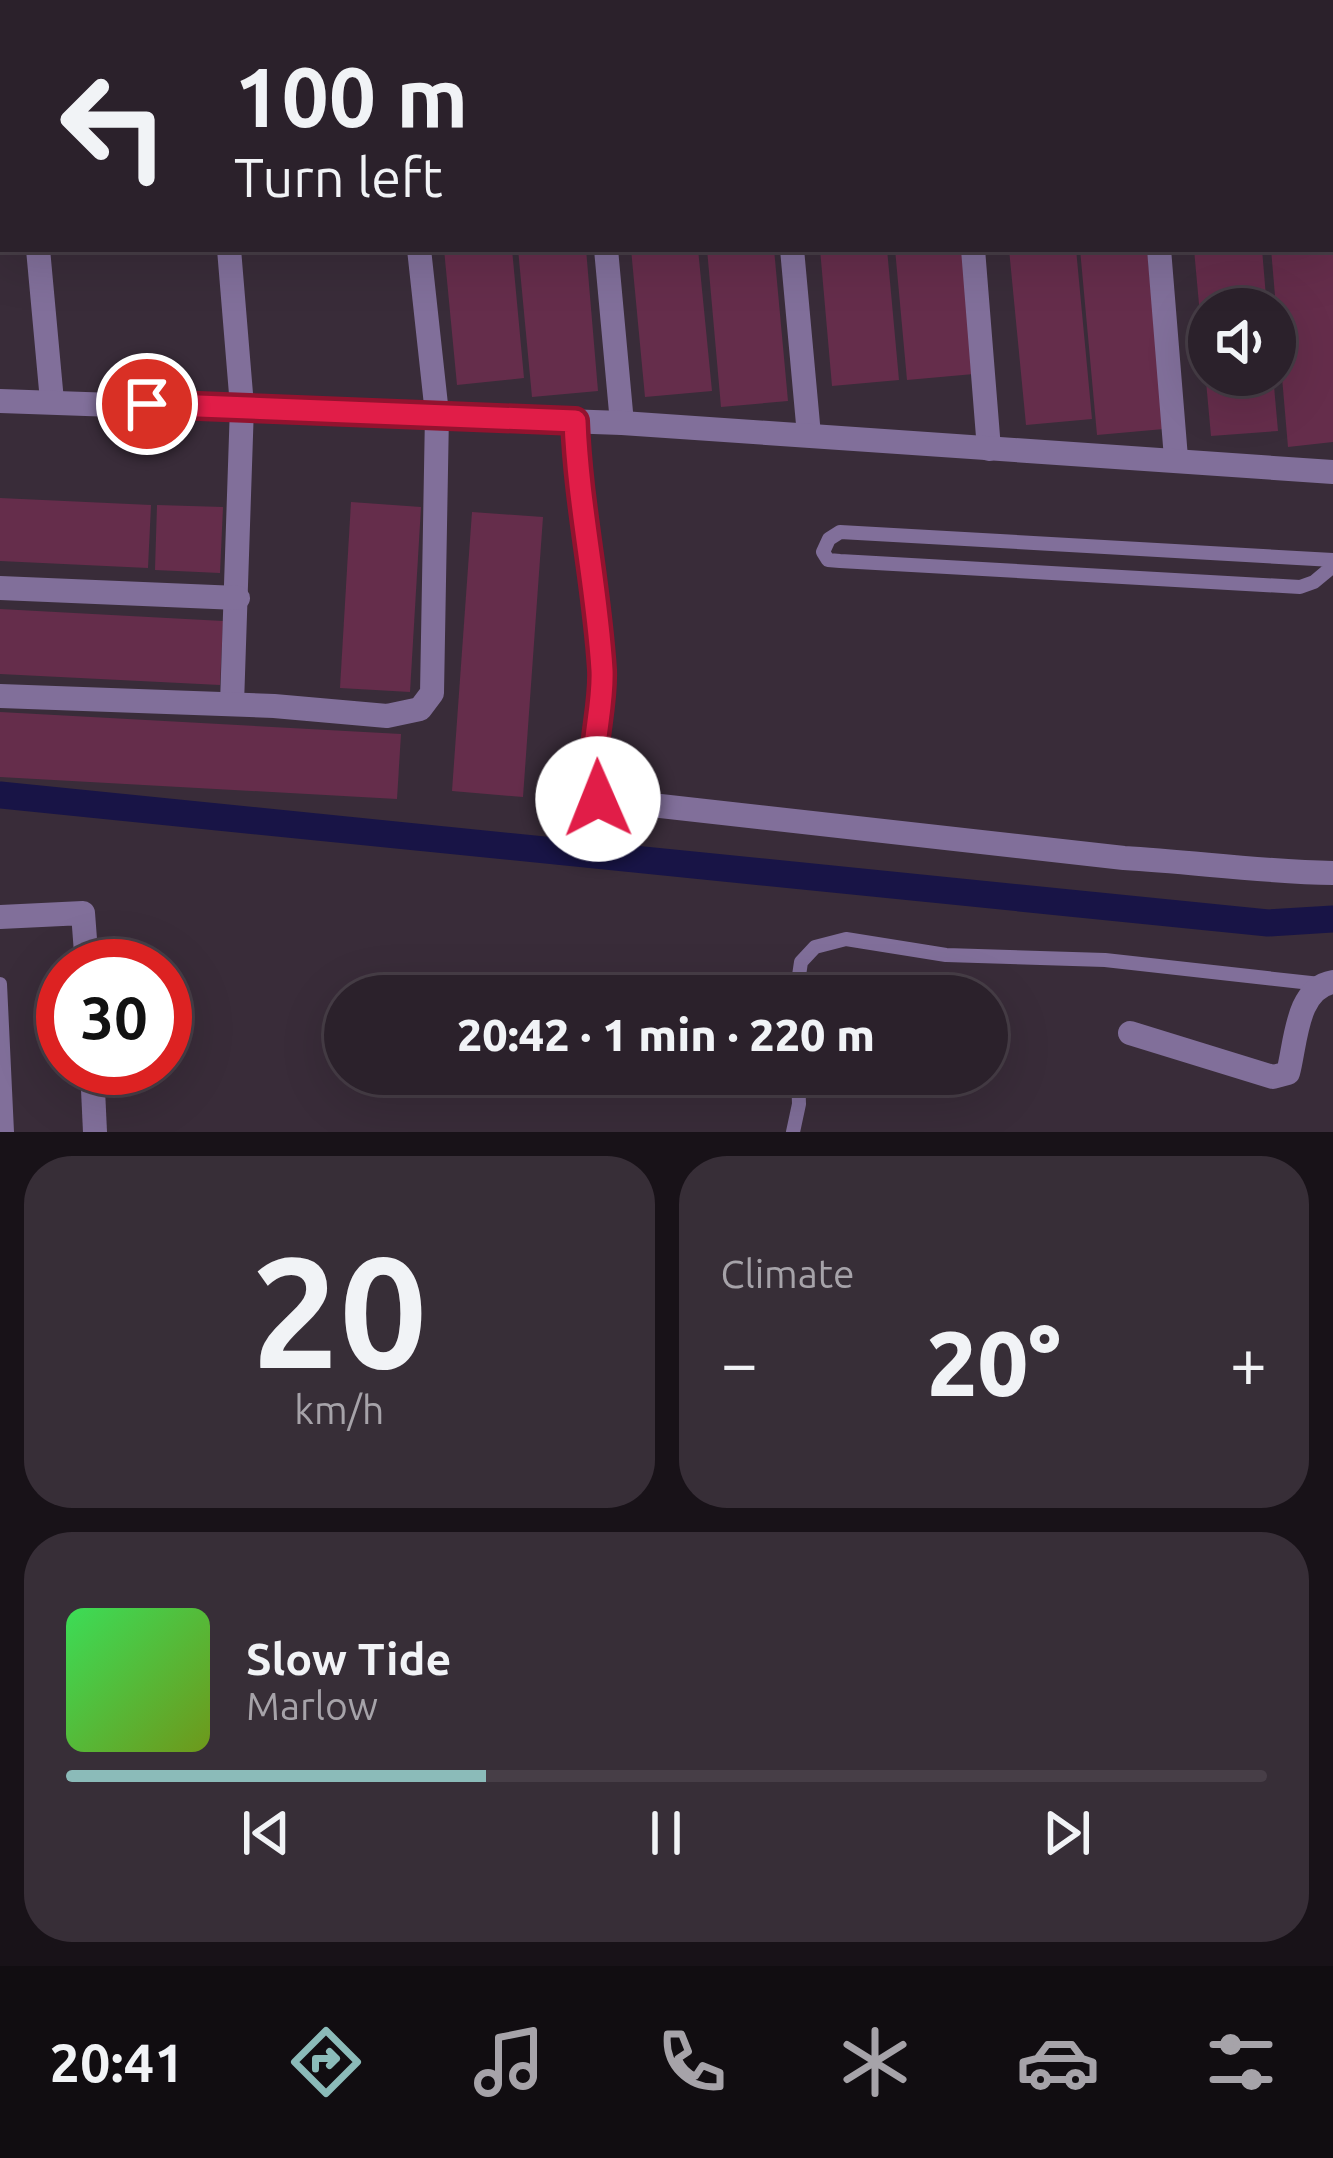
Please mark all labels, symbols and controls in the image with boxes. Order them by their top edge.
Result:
icon: left [36,48,192,204]
text: 100 m [234,49,468,143]
text: Turn left [234,147,443,207]
map controls [1188,288,1296,396]
button: sound [1188,288,1296,396]
pin [96,353,198,455]
icon: arrive [114,371,180,437]
position arrow [535,736,661,862]
speed limit sign: 30 [36,939,192,1095]
text: 20:42 · 1 min · 220 m [457,1009,875,1060]
text: 20 [251,1223,427,1397]
text: Climate [721,1252,855,1295]
text: 20° [927,1312,1061,1413]
text: − [721,1325,758,1399]
text: + [1230,1325,1267,1399]
text: km/h [294,1388,384,1431]
text: Slow Tide [246,1633,451,1684]
text: Marlow [246,1684,378,1727]
icon: previous [233,1800,299,1866]
icon: pause [633,1800,699,1866]
icon: next [1034,1800,1100,1866]
icon: directions [284,2020,368,2104]
icon: music [467,2020,551,2104]
icon: phone [650,2020,734,2104]
icon: climate [833,2020,917,2104]
icon: car [1016,2020,1100,2104]
icon: filters [1199,2020,1283,2104]
text: 20:41 [50,2032,185,2092]

